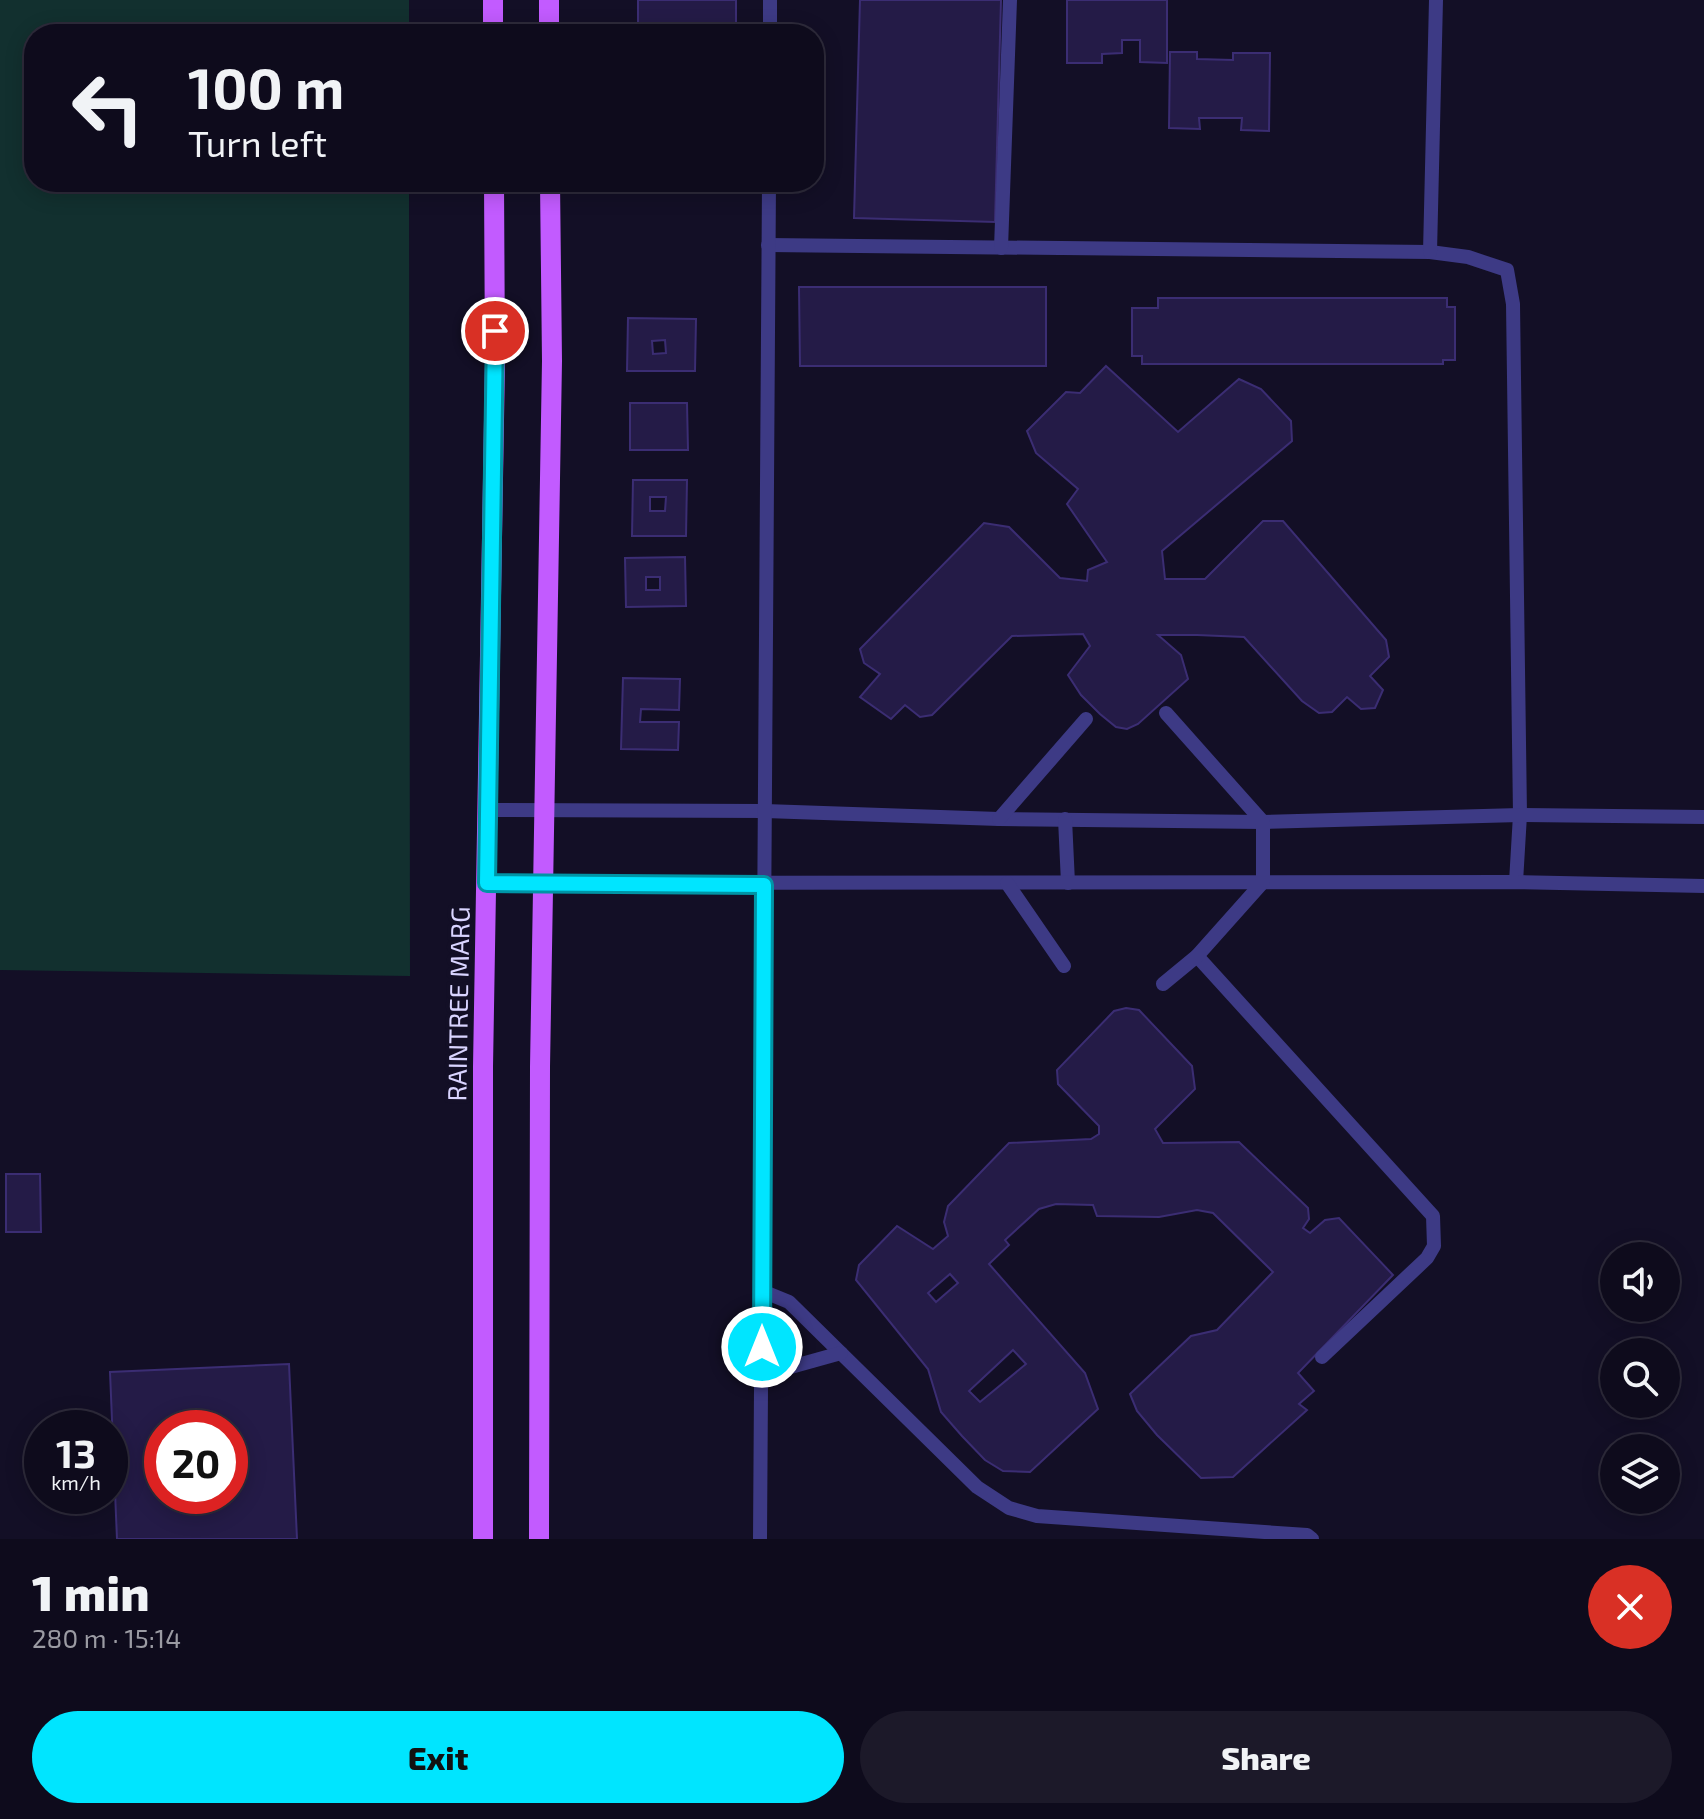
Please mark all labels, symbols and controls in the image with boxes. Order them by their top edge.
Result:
text: 100 m [188,53,344,120]
icon: left [56,56,160,160]
text: Turn left [188,121,327,164]
pin [461,297,529,365]
icon: arrive [473,309,517,353]
street label: RAINTREE MARG [440,906,475,1102]
map controls [1600,1242,1680,1514]
button: sound [1600,1242,1680,1322]
position arrow [720,1305,804,1389]
button: search [1600,1338,1680,1418]
speed limit sign: 20 [144,1410,248,1514]
text: 13 [56,1428,96,1476]
button: layers [1600,1434,1680,1514]
text: km/h [51,1470,101,1494]
text: 1 min [32,1563,150,1621]
button: close [1588,1565,1672,1649]
text: 280 m · 15:14 [32,1622,181,1653]
button: Exit [32,1711,844,1803]
button: Share [860,1711,1672,1803]

